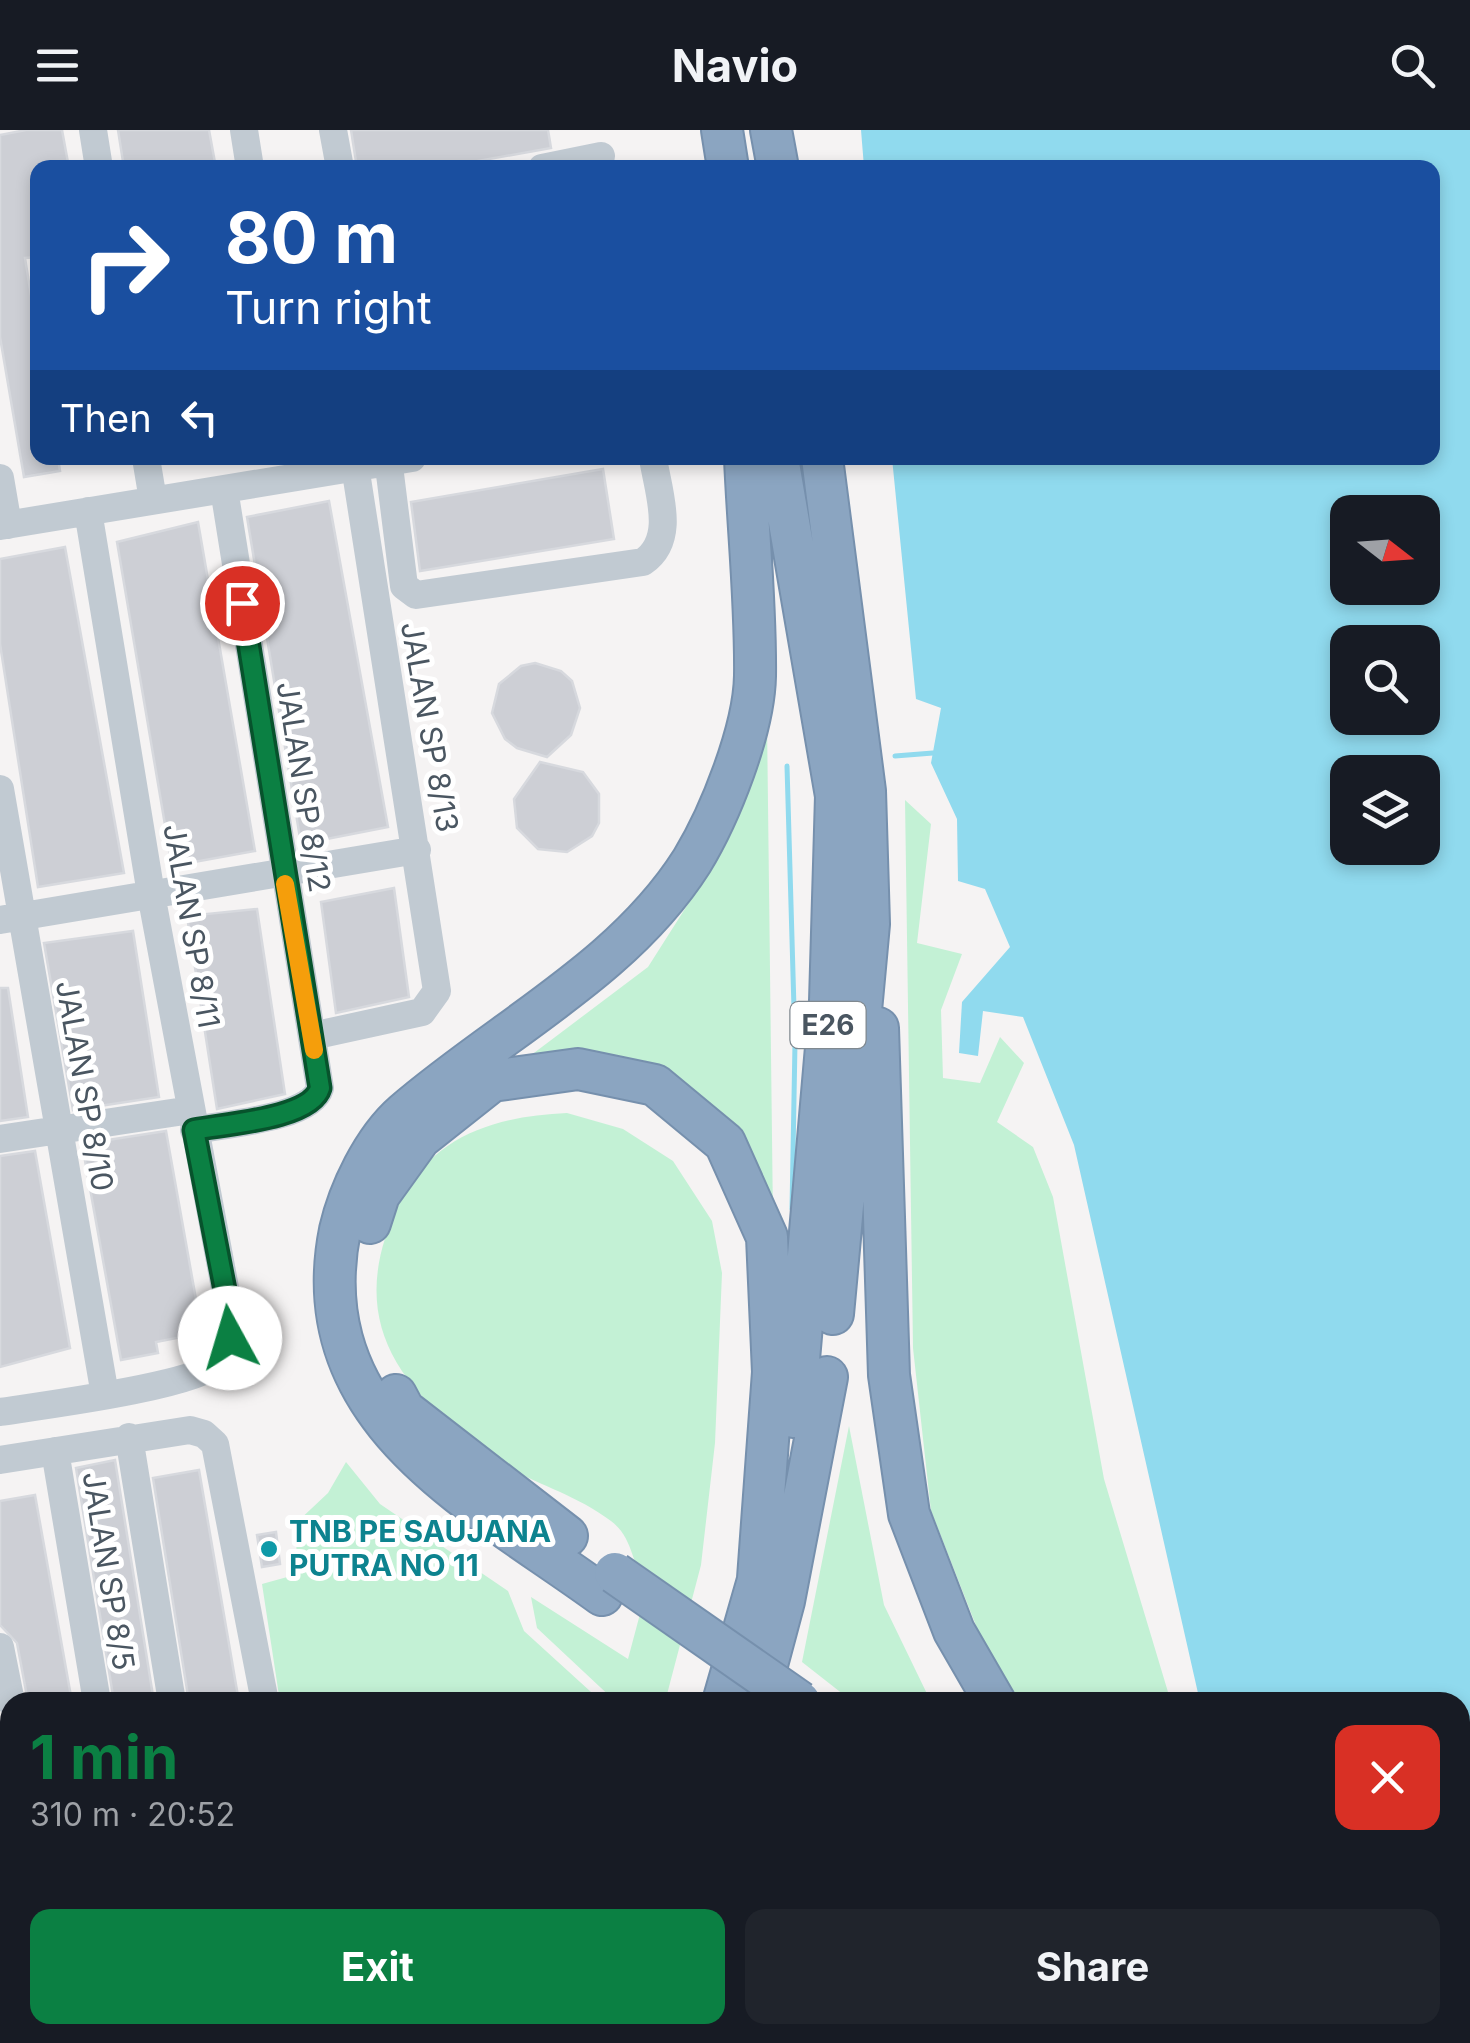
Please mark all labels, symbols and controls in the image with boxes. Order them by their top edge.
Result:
icon: menu [30,38,85,93]
text: Navio [672,38,798,93]
icon: search [1385,38,1440,93]
text: 80 m [225,195,398,280]
icon: right [60,200,190,330]
text: Turn right [225,280,432,335]
icon: left [172,390,227,445]
text: Then [60,395,152,441]
north arrow [1330,495,1440,605]
map controls [1330,495,1440,865]
pin [200,561,285,646]
icon: arrive [215,576,270,631]
street label: JALAN SP 8/13 [394,619,466,835]
button: search [1330,625,1440,735]
street label: JALAN SP 8/12 [270,679,338,895]
button: layers [1330,755,1440,865]
street label: JALAN SP 8/11 [156,821,228,1031]
street label: JALAN SP 8/10 [49,978,121,1194]
road number: E26 [790,1002,866,1048]
position arrow [178,1286,282,1390]
street label: JALAN SP 8/5 [76,1469,142,1673]
place label: TNB PE SAUJANA PUTRA NO 11 [289,1513,551,1583]
marker: TNB PE SAUJANA PUTRA NO 11 [258,1538,280,1560]
text: 1 min [30,1721,178,1793]
button: close [1335,1725,1440,1830]
text: 310 m · 20:52 [30,1795,235,1834]
button: Exit [30,1909,725,2024]
button: Share [745,1909,1440,2024]

